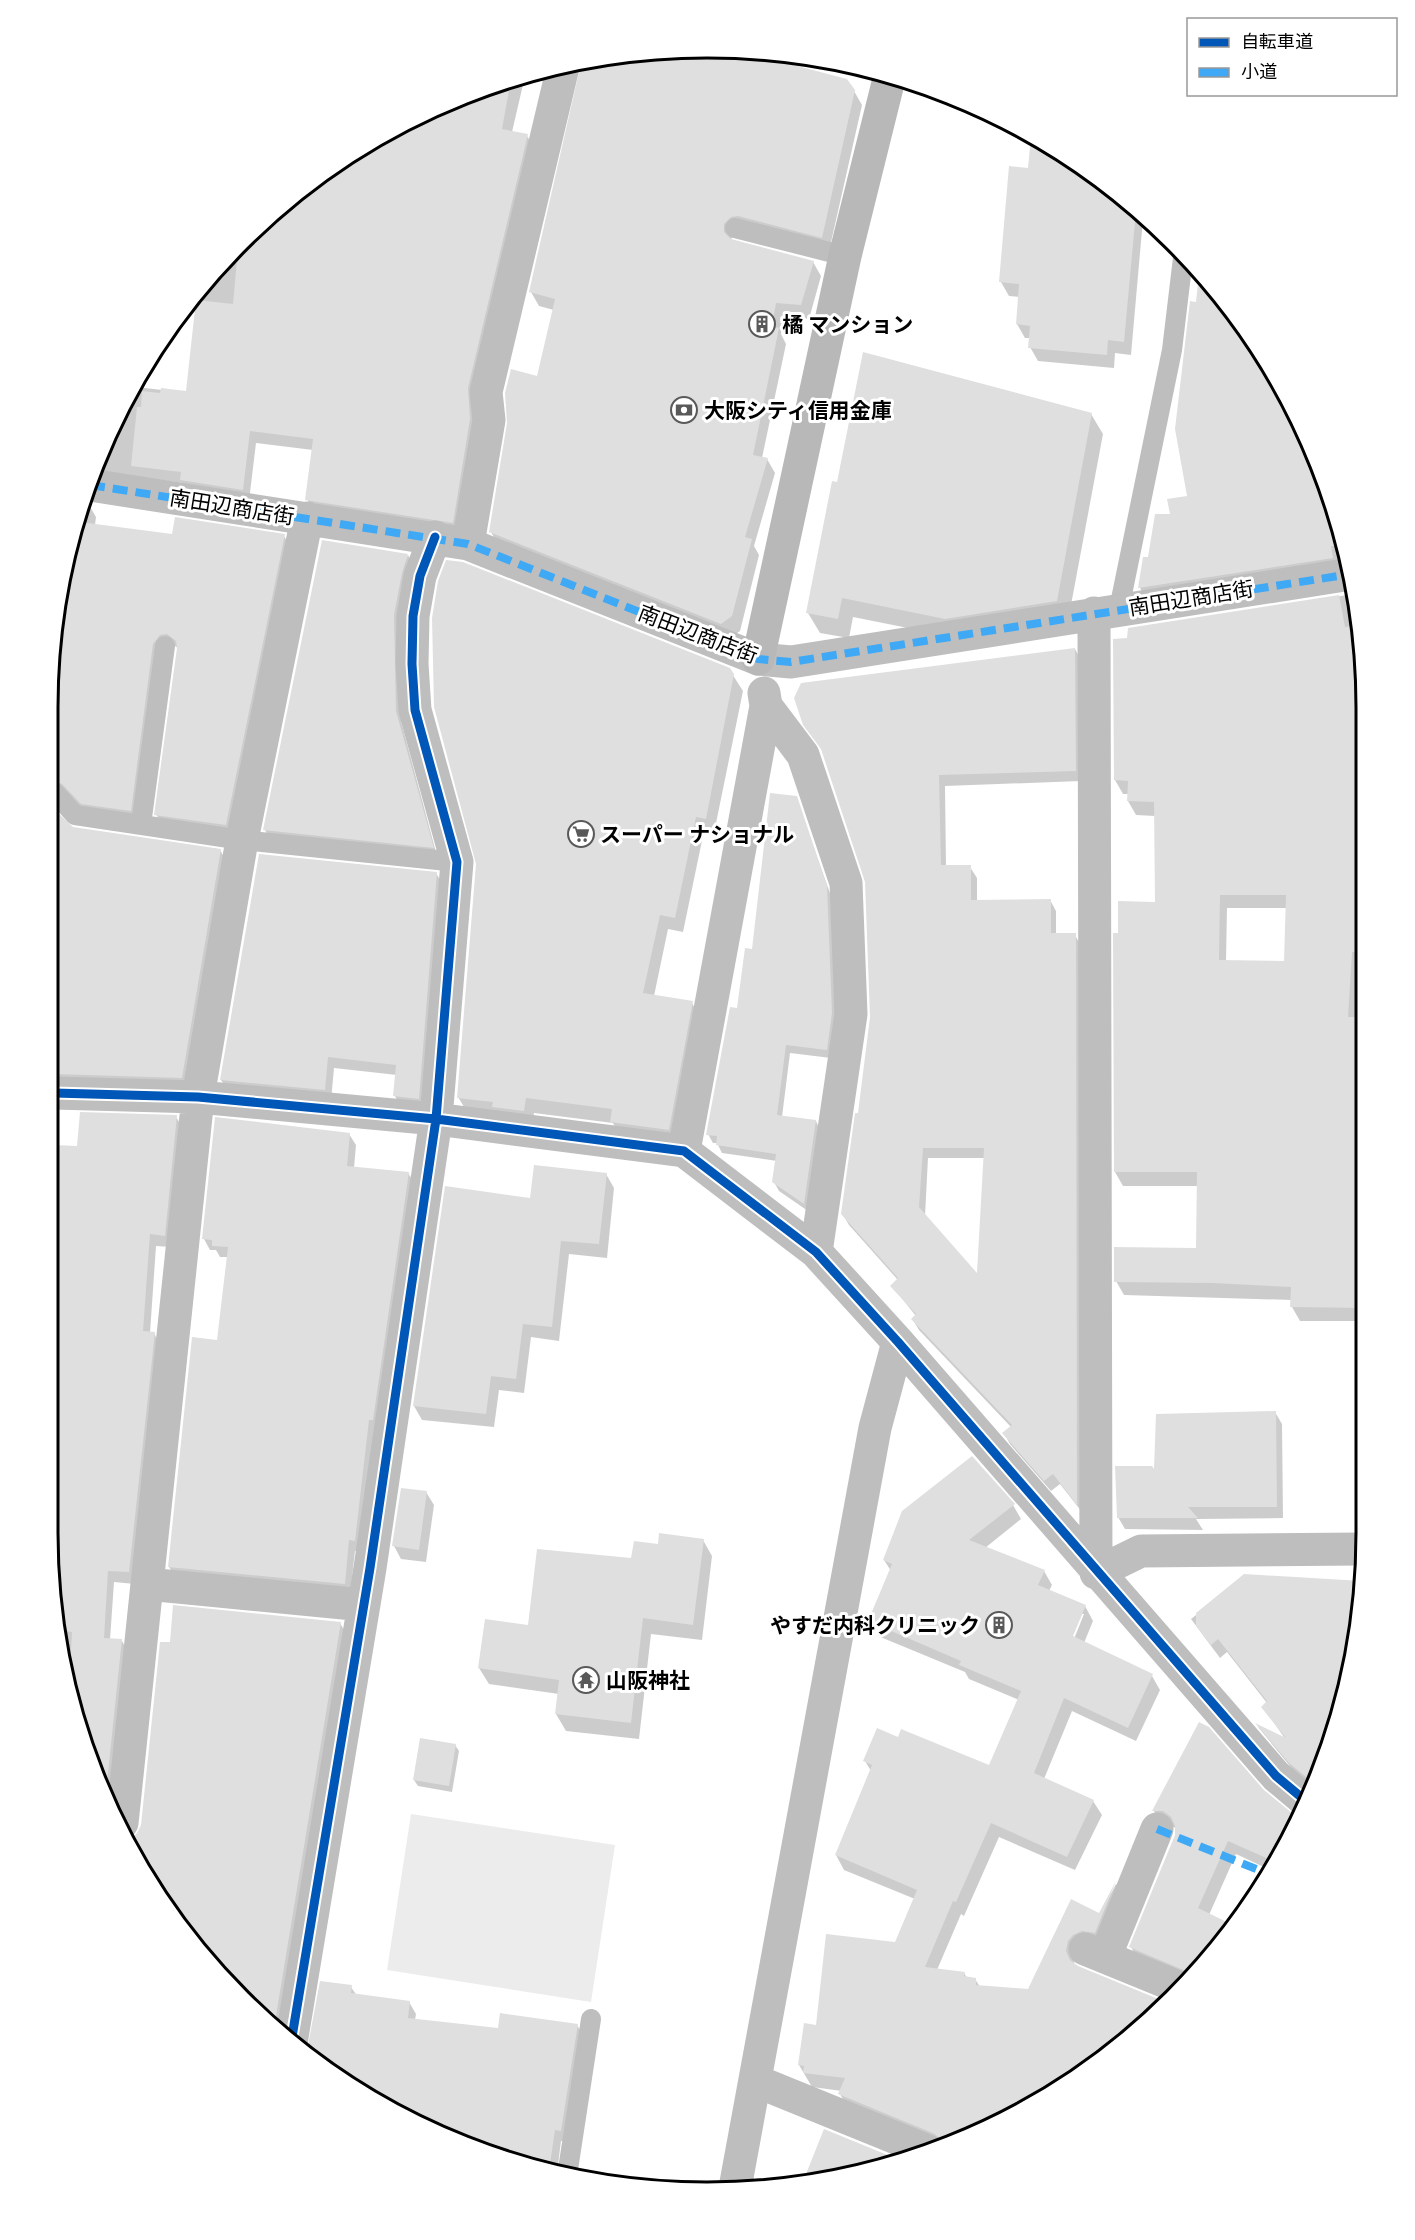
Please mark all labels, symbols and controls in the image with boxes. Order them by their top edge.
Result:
legend [1187,18,1397,96]
text: 自転車道 [1241,30,1313,53]
text: 小道 [1241,60,1277,83]
building icon: 橘 マンション [747,309,777,339]
place label: 橘 マンション [782,311,913,338]
bank icon: 大阪シティ信用金庫 [669,395,699,425]
place label: 大阪シティ信用金庫 [704,397,892,424]
street label: 南田辺商店街 [168,484,296,530]
street label: 南田辺商店街 [1127,575,1255,621]
street label: 南田辺商店街 [634,599,762,669]
supermarket icon: スーパー ナショナル [566,819,596,849]
place label: スーパー ナショナル [600,821,794,848]
building icon: やすだ内科クリニック [984,1610,1014,1640]
place label: やすだ内科クリニック [770,1612,980,1639]
temple icon: 山阪神社 [571,1665,601,1695]
place label: 山阪神社 [606,1667,690,1694]

